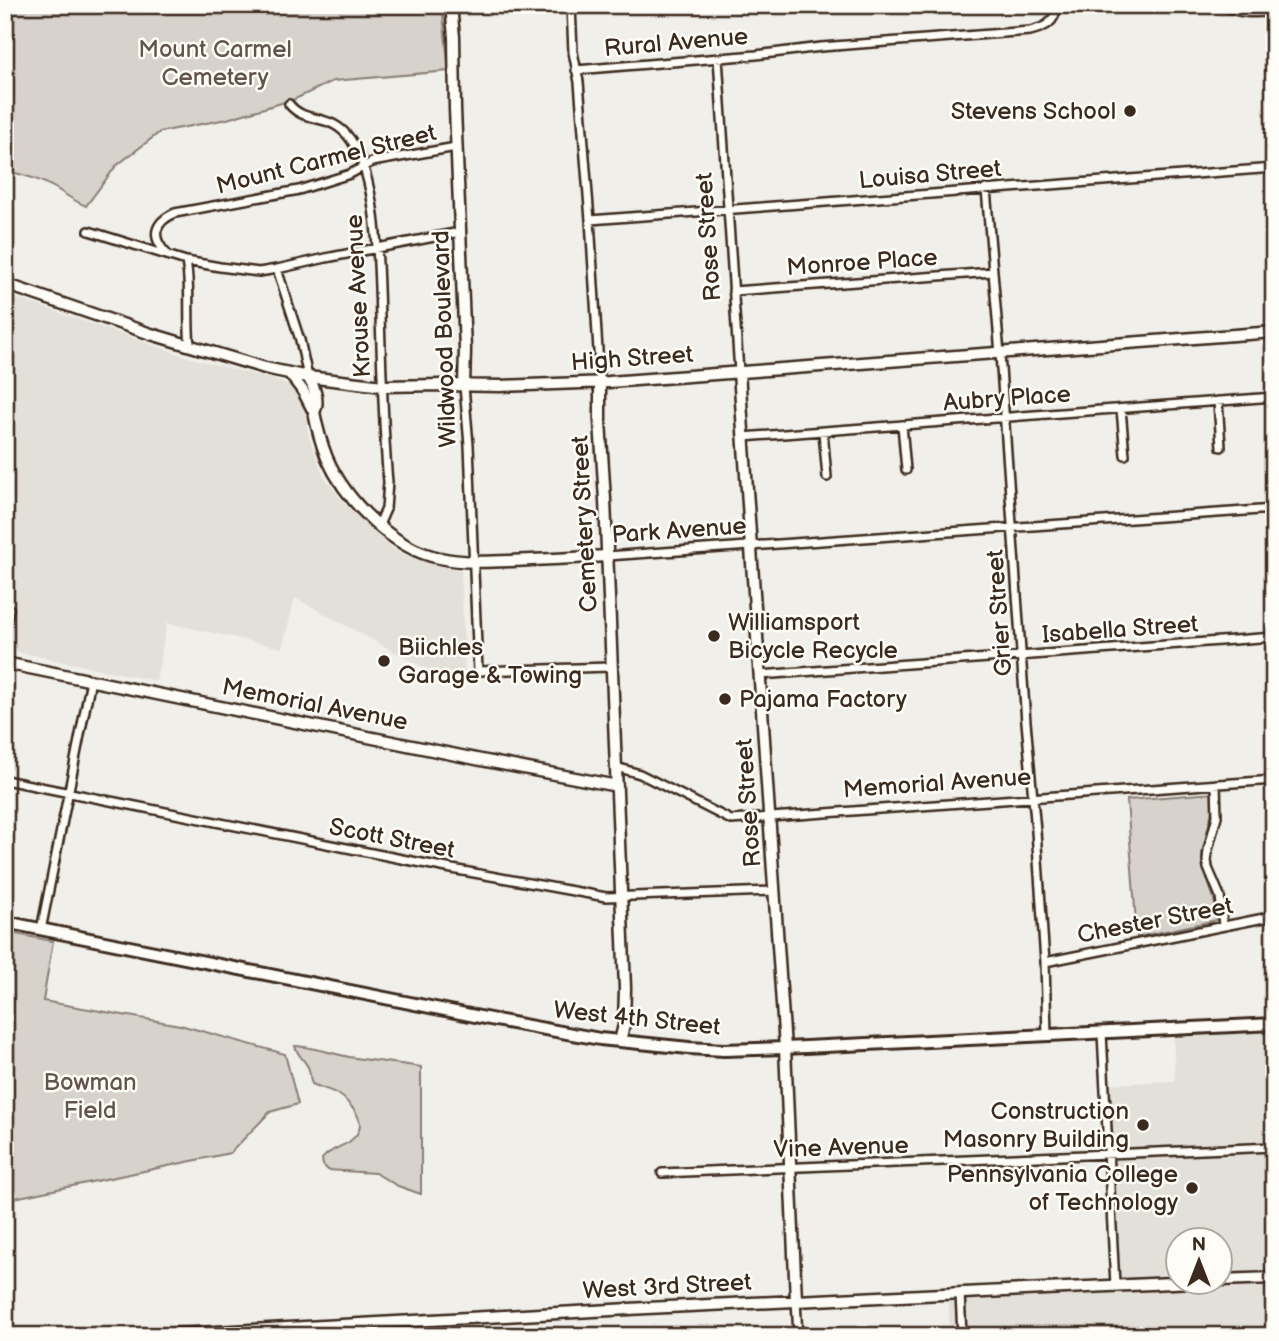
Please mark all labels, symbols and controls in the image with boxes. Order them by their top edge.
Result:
street label: Rural Avenue [603,22,749,63]
park label: Mount Carmel Cemetery [138,35,292,92]
place label: Stevens School [951,97,1116,126]
marker: Stevens School [1122,103,1138,119]
street label: Mount Carmel Street [213,118,440,201]
street label: Louisa Street [858,154,1003,195]
street label: Rose Street [690,171,727,302]
street label: Krouse Avenue [340,214,377,378]
street label: Wildwood Boulevard [426,230,463,448]
street label: Monroe Place [786,243,939,282]
street label: High Street [570,340,695,377]
street label: Aubry Place [942,380,1072,417]
street label: Cemetery Street [565,434,604,613]
street label: Park Avenue [611,511,747,550]
street label: Grier Street [981,548,1018,677]
place label: Williamsport Bicycle Recycle [728,608,898,665]
street label: Isabella Street [1041,610,1200,649]
marker: Williamsport Bicycle Recycle [706,628,722,644]
place label: Biichles Garage & Towing [398,633,582,690]
marker: Biichles Garage & Towing [376,653,392,669]
street label: Memorial Avenue [220,672,410,737]
place label: Pajama Factory [739,685,907,714]
marker: Pajama Factory [717,691,733,707]
street label: Rose Street [730,737,767,868]
street label: Memorial Avenue [842,762,1032,805]
street label: Scott Street [327,812,458,865]
street label: Chester Street [1075,891,1236,950]
street label: West 4th Street [552,995,722,1042]
park label: Bowman Field [44,1068,137,1125]
place label: Construction Masonry Building [943,1097,1129,1154]
marker: Construction Masonry Building [1135,1117,1151,1133]
street label: Vine Avenue [773,1131,909,1164]
place label: Pennsylvania College of Technology [947,1160,1178,1217]
marker: Pennsylvania College of Technology [1184,1180,1200,1196]
north arrow [1164,1226,1234,1296]
text: N [1192,1234,1206,1257]
street label: West 3rd Street [582,1268,753,1305]

